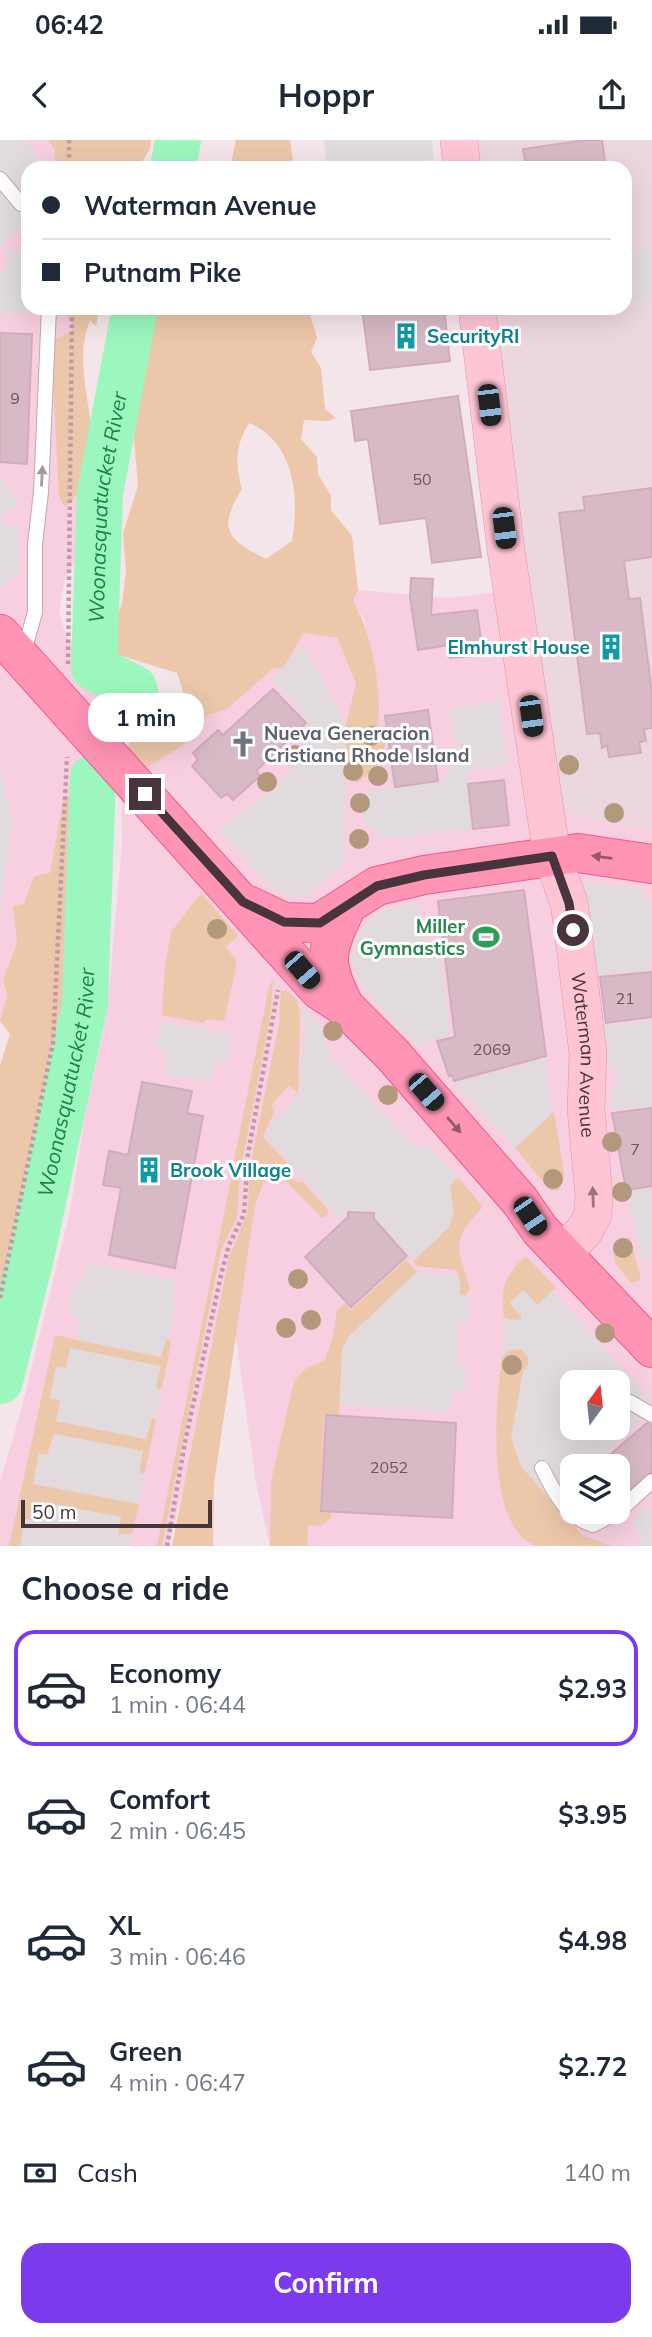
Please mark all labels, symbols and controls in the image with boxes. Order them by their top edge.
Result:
text: 06:42 [35,8,104,41]
text: Hoppr [278,75,374,115]
icon: back [21,76,59,114]
icon: share [593,76,631,114]
text: Waterman Avenue [84,189,317,222]
text: Putnam Pike [84,256,241,289]
building icon: SecurityRI [391,321,421,351]
place label: SecurityRI [427,324,519,348]
car [477,383,502,427]
house number: 9 [10,388,20,408]
water label: Woonasquatucket River [83,388,132,624]
one-way arrow [37,465,48,487]
house number: 50 [412,469,432,489]
car [492,506,517,550]
building icon: Elmhurst House [596,632,626,662]
place label: Elmhurst House [447,635,590,659]
callout: 1 min [87,692,203,742]
car [518,694,545,738]
text: 1 min [116,703,176,732]
place label: Nueva Generacion Cristiana Rhode Island [264,721,470,767]
church icon: Nueva Generacion Cristiana Rhode Island [228,729,258,759]
route end [129,778,161,810]
one-way arrow [591,851,613,862]
place label: Miller Gymnastics [360,914,466,960]
route start [557,914,589,946]
sports icon: Miller Gymnastics [471,922,501,952]
car [281,947,324,993]
water label: Woonasquatucket River [31,966,99,1199]
street label: Waterman Avenue [566,971,601,1138]
house number: 21 [615,988,635,1008]
house number: 2069 [473,1039,511,1059]
car [405,1069,448,1115]
one-way arrow [446,1116,462,1133]
house number: 7 [630,1139,640,1159]
building icon: Brook Village [134,1155,164,1185]
place label: Brook Village [170,1158,291,1182]
one-way arrow [587,1185,598,1207]
car [510,1193,551,1239]
north arrow [560,1370,630,1440]
map controls [560,1370,630,1524]
button: layers [560,1454,630,1524]
house number: 2052 [370,1457,408,1477]
scale bar [21,1497,212,1529]
text: 50 m [32,1500,76,1524]
text: Choose a ride [21,1568,229,1608]
icon: car [25,1657,88,1720]
text: Economy [109,1657,221,1690]
text: $2.93 [558,1672,627,1705]
text: 1 min · 06:44 [109,1690,246,1719]
icon: car [25,1783,88,1846]
text: Comfort [109,1783,210,1816]
text: $3.95 [558,1798,627,1831]
text: 2 min · 06:45 [109,1816,246,1845]
icon: car [25,1909,88,1972]
text: XL [109,1909,141,1942]
text: $4.98 [558,1924,627,1957]
text: 3 min · 06:46 [109,1942,246,1971]
icon: car [25,2035,88,2098]
text: Green [109,2035,182,2068]
text: $2.72 [558,2050,627,2083]
text: 4 min · 06:47 [109,2068,246,2097]
icon: cash [21,2154,59,2192]
text: Cash [77,2156,138,2189]
text: 140 m [563,2158,631,2187]
button: Confirm [21,2243,631,2323]

